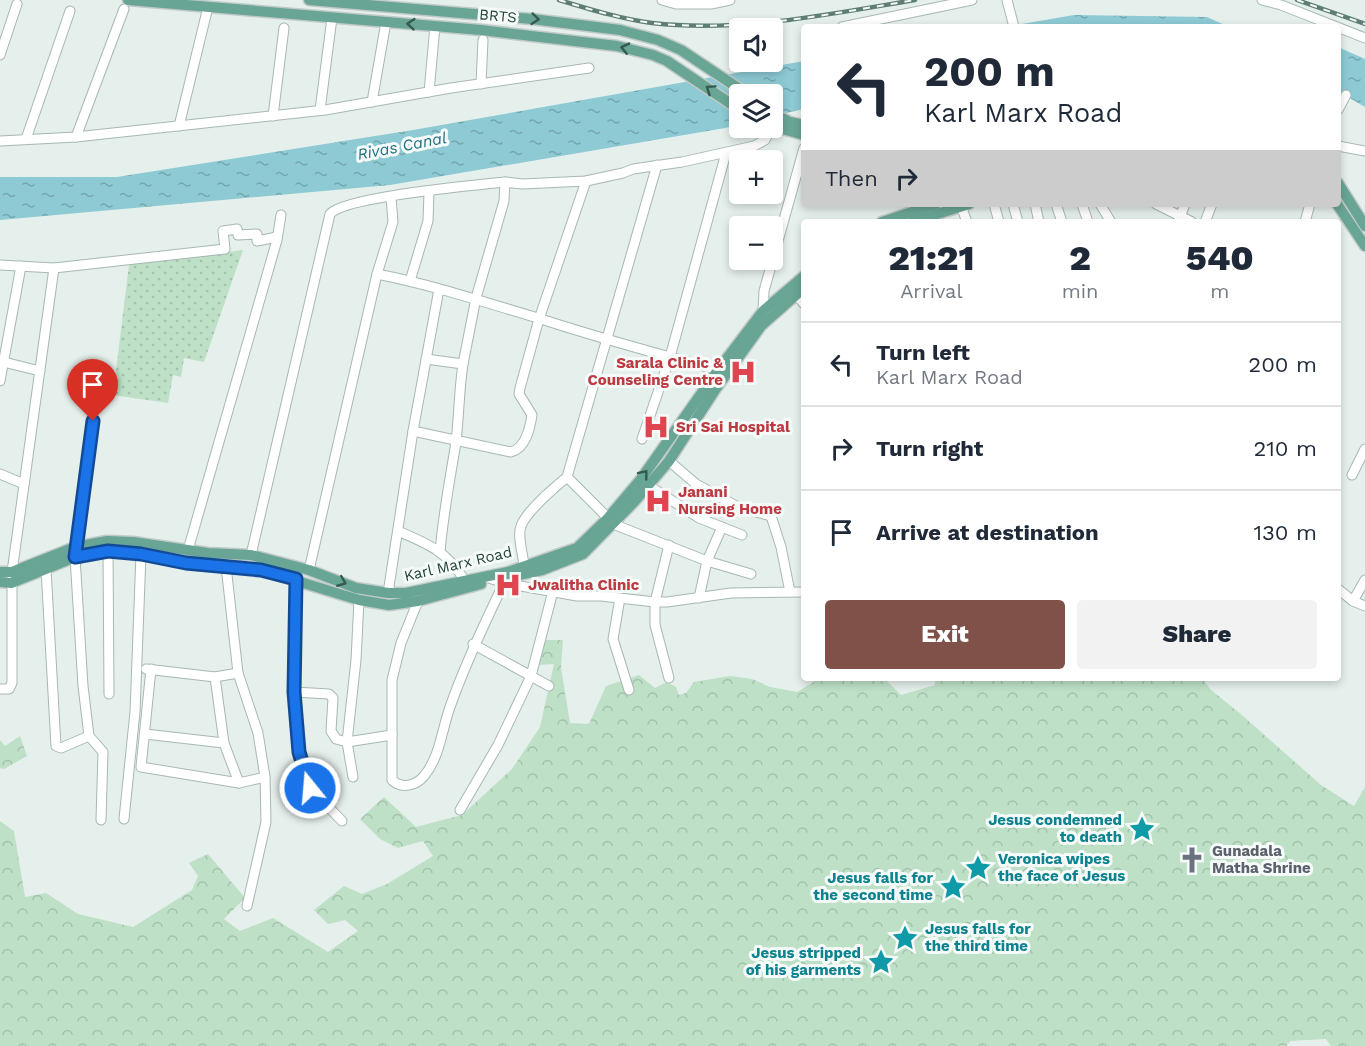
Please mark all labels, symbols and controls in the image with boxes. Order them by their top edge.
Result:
street label: BRTS [478,5,518,27]
one-way arrow [530,12,539,25]
one-way arrow [406,18,415,31]
map controls [729,18,783,270]
button: sound [729,18,783,72]
one-way arrow [621,42,631,55]
text: 200 m [924,47,1055,96]
icon: left [825,48,903,126]
button: layers [729,84,783,138]
one-way arrow [705,85,716,96]
text: Karl Marx Road [924,97,1122,129]
water label: Rivas Canal [356,128,448,164]
button: + [729,150,783,204]
icon: right [890,162,923,195]
text: Then [825,166,878,191]
button: − [729,216,783,270]
text: 21:21 [888,237,975,279]
text: 2 [1069,237,1091,279]
text: 540 [1186,237,1254,279]
text: Arrival [900,279,963,303]
text: min [1062,279,1098,303]
text: m [1210,279,1229,303]
text: Turn left [876,340,970,365]
icon: left [825,348,858,381]
text: 200 m [1248,352,1317,377]
place label: Sarala Clinic & Counseling Centre [588,354,723,389]
hospital icon: Sarala Clinic & Counseling Centre [728,357,758,387]
pin [67,359,118,421]
text: Karl Marx Road [876,365,1023,389]
icon: arrive [76,368,109,401]
hospital icon: Sri Sai Hospital [641,412,671,442]
place label: Sri Sai Hospital [676,418,790,436]
icon: right [825,432,858,465]
text: Turn right [876,436,983,461]
text: 210 m [1253,436,1317,461]
one-way arrow [636,470,647,481]
place label: Janani Nursing Home [678,483,782,518]
hospital icon: Janani Nursing Home [643,486,673,516]
icon: arrive [825,516,858,549]
text: Arrive at destination [876,520,1099,545]
text: 130 m [1253,520,1317,545]
street label: Karl Marx Road [402,543,514,585]
hospital icon: Jwalitha Clinic [493,570,523,600]
one-way arrow [336,575,347,588]
place label: Jwalitha Clinic [528,576,640,594]
button: Exit [825,600,1065,669]
button: Share [1077,600,1317,669]
position arrow [278,756,342,820]
place label: Jesus condemned to death [988,811,1122,846]
place icon: Jesus condemned to death [1127,814,1157,844]
place label: Gunadala Matha Shrine [1212,842,1311,877]
church icon: Gunadala Matha Shrine [1177,845,1207,875]
place label: Veronica wipes the face of Jesus [998,850,1125,885]
place icon: Veronica wipes the face of Jesus [963,853,993,883]
place label: Jesus falls for the second time [813,869,934,904]
place icon: Jesus falls for the second time [938,872,968,902]
place label: Jesus falls for the third time [925,920,1031,955]
place icon: Jesus falls for the third time [890,923,920,953]
place label: Jesus stripped of his garments [746,944,861,979]
place icon: Jesus stripped of his garments [866,947,896,977]

